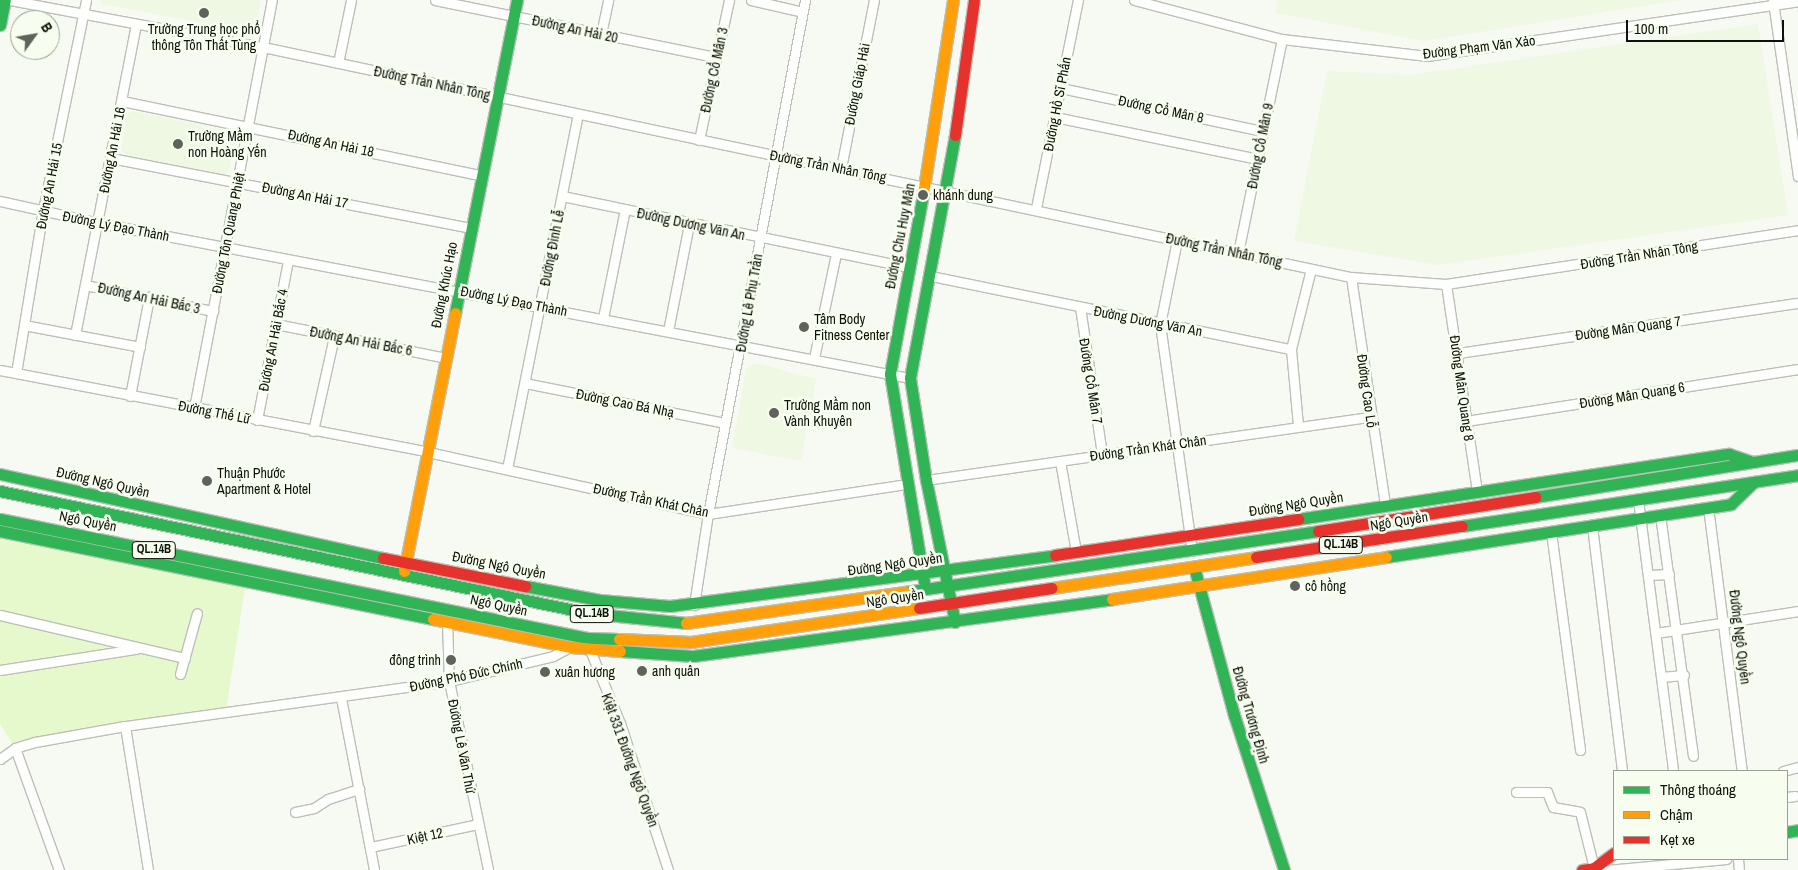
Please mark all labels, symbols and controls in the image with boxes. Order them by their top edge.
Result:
marker: Trường Trung học phổ thông Tôn Thất Tùng [198,7,210,19]
north arrow [10,10,60,60]
scale bar [1628,10,1786,42]
street label: Đường An Hải 20 [530,12,620,46]
text: 100 m [1634,18,1668,39]
text: B [37,19,57,36]
place label: Trường Trung học phổ thông Tôn Thất Tùng [148,21,260,54]
street label: Đường Cổ Mân 3 [697,26,731,114]
street label: Đường Phạm Văn Xảo [1422,32,1536,62]
street label: Đường Giáp Hải [841,42,873,126]
street label: Đường Hồ Sĩ Phấn [1040,55,1074,153]
street label: Đường Trần Nhân Tông [372,62,492,104]
street label: Đường Cổ Mân 8 [1117,92,1205,126]
street label: Đường Cổ Mân 9 [1243,102,1277,190]
street label: Đường An Hải 16 [95,105,129,195]
street label: Đường An Hải 18 [286,126,376,160]
place label: Trường Mầm non Hoàng Yến [188,128,267,160]
marker: Trường Mầm non Hoàng Yến [172,138,184,150]
street label: Đường An Hải 15 [32,141,66,231]
street label: Đường Trần Nhân Tông [768,146,888,186]
street label: Đường Tôn Quang Phiệt [208,171,248,295]
street label: Đường An Hải 17 [260,178,350,212]
street label: Đường Chu Huy Mân [882,182,918,290]
place label: khánh dung [933,187,993,203]
marker: khánh dung [917,189,929,201]
street label: Đường Dương Văn An [635,204,747,244]
street label: Đường Lý Đạo Thành [61,207,171,245]
street label: Đường Đinh Lễ [536,208,568,288]
street label: Đường Trần Nhân Tông [1164,229,1284,271]
street label: Đường Trần Nhân Tông [1579,237,1699,273]
street label: Đường Khúc Hạo [427,240,461,330]
street label: Đường Lê Phụ Trần [732,252,766,354]
street label: Đường An Hải Bắc 3 [96,279,202,317]
street label: Đường Lý Đạo Thành [459,282,569,320]
street label: Đường An Hải Bắc 4 [255,287,291,393]
street label: Đường Dương Văn An [1092,302,1204,340]
place label: Tâm Body Fitness Center [814,311,889,344]
street label: Đường Mân Quang 7 [1574,312,1682,344]
marker: Tâm Body Fitness Center [798,321,810,333]
street label: Đường An Hải Bắc 6 [308,323,414,359]
street label: Đường Mân Quang 8 [1446,334,1478,442]
street label: Đường Cổ Mân 7 [1076,337,1106,425]
street label: Đường Cao Lỗ [1354,353,1380,429]
street label: Đường Mân Quang 6 [1578,378,1686,412]
street label: Đường Cao Bá Nhạ [575,385,675,421]
street label: Đường Thế Lữ [177,397,251,427]
place label: Trường Mầm non Vành Khuyên [784,397,871,430]
marker: Trường Mầm non Vành Khuyên [768,407,780,419]
street label: Đường Trần Khát Chân [1089,431,1207,465]
street label: Đường Ngô Quyền [55,463,151,501]
place label: Thuận Phước Apartment & Hotel [217,465,311,498]
marker: Thuận Phước Apartment & Hotel [201,475,213,487]
street label: Đường Trần Khát Chân [592,480,710,520]
street label: Đường Ngô Quyền [1248,488,1344,520]
street label: Ngô Quyền [58,507,118,535]
street label: Ngô Quyền [1369,508,1429,534]
road number: QL.14B [1318,536,1364,554]
road number: QL.14B [132,540,176,560]
street label: Đường Ngô Quyền [451,548,547,582]
street label: Đường Ngô Quyền [847,549,943,579]
place label: cô hồng [1305,578,1346,594]
marker: cô hồng [1289,580,1301,592]
street label: Ngô Quyền [865,586,925,610]
street label: Đường Ngô Quyền [1726,589,1754,685]
street label: Ngô Quyền [469,591,529,619]
road number: QL.14B [570,604,614,624]
place label: đông trình [389,652,441,668]
marker: đông trình [445,654,457,666]
street label: Đường Phó Đức Chính [408,655,524,695]
place label: anh quân [652,663,700,679]
place label: xuân hương [555,664,615,680]
street label: Đường Trương Định [1229,664,1273,766]
marker: anh quân [636,665,648,677]
marker: xuân hương [539,666,551,678]
street label: Kiệt 331 Đường Ngô Quyền [598,691,662,829]
street label: Đường Lê Văn Thứ [445,698,479,794]
legend [1613,770,1788,860]
text: Thông thoáng [1660,779,1736,800]
text: Chậm [1660,804,1693,825]
street label: Kiệt 12 [405,824,445,848]
text: Kẹt xe [1660,829,1695,850]

